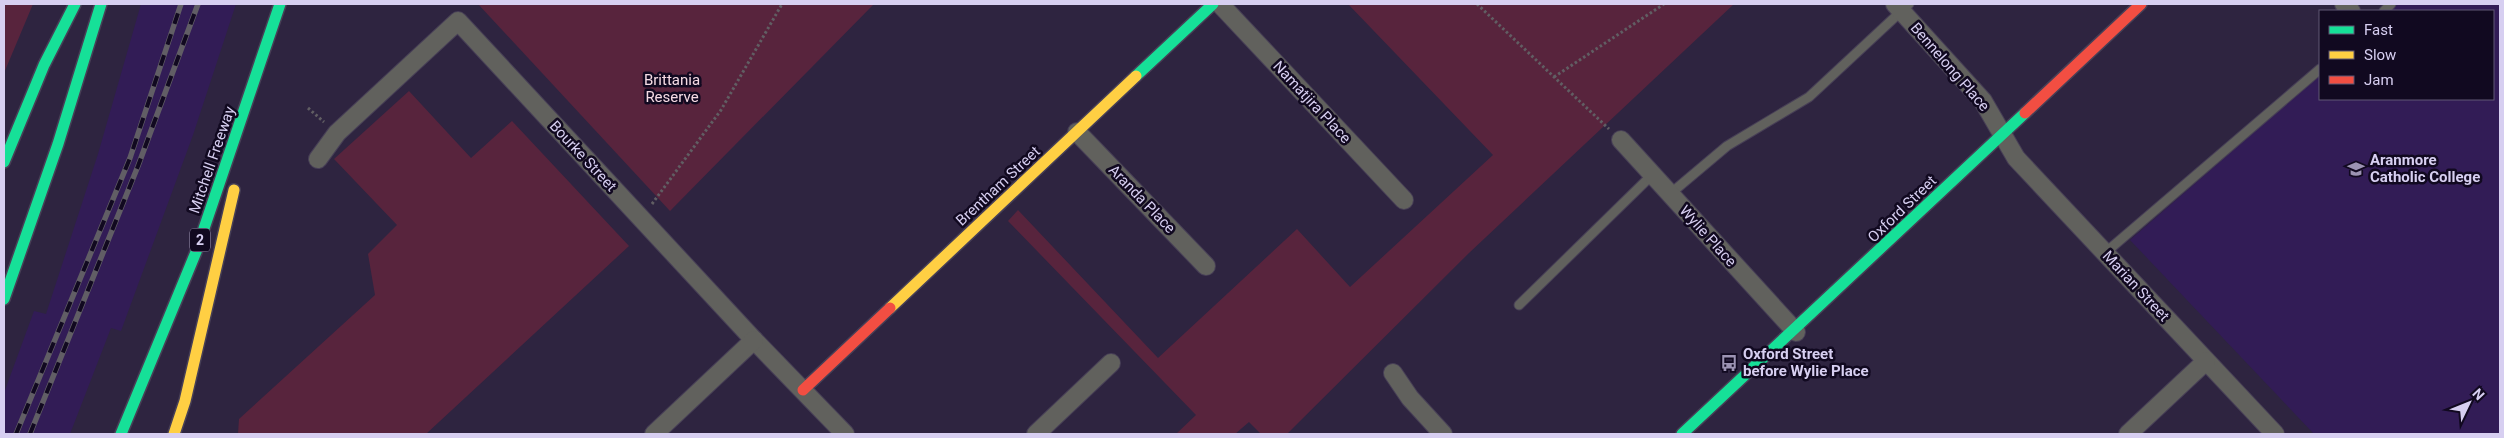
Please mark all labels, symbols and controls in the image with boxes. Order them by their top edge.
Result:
legend [2319,10,2494,100]
street label: Bennelong Place [1907,19,1993,115]
text: Fast [2364,21,2393,39]
text: Slow [2364,46,2396,64]
street label: Namatjira Place [1269,57,1355,147]
park label: Brittania Reserve [644,71,700,106]
text: Jam [2364,71,2394,89]
street label: Mitchell Freeway [185,104,239,216]
street label: Bourke Street [546,117,620,195]
street label: Brentham Street [952,142,1044,230]
place label: Aranmore Catholic College [2370,151,2480,186]
school or university icon: Aranmore Catholic College [2346,159,2366,179]
street label: Aranda Place [1105,161,1179,237]
street label: Oxford Street [1864,172,1940,246]
street label: Wylie Place [1676,202,1740,270]
road number: 2 [190,228,210,252]
street label: Marian Street [2099,247,2173,325]
place label: Oxford Street before Wylie Place [1743,345,1869,380]
bus stop icon: Oxford Street before Wylie Place [1719,353,1739,373]
north arrow [2444,378,2494,428]
text: N [2469,385,2488,403]

